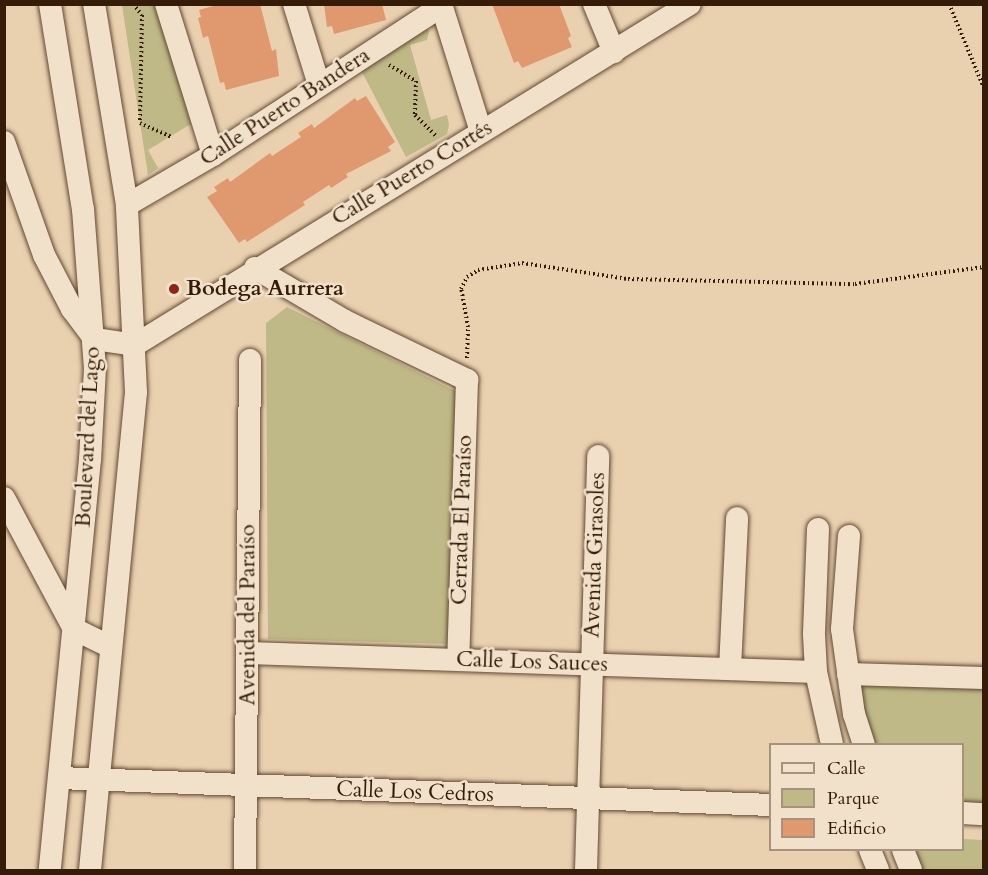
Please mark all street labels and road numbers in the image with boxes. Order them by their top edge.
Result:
street label: Calle Puerto Bandera [195,42,375,172]
street label: Calle Puerto Cortés [327,115,497,231]
street label: Boulevard del Lago [70,346,106,528]
street label: Cerrada El Paraíso [446,435,478,605]
street label: Avenida Girasoles [579,472,611,638]
street label: Avenida del Paraíso [235,524,261,706]
street label: Calle Los Sauces [456,646,608,678]
street label: Calle Los Cedros [336,776,494,808]

